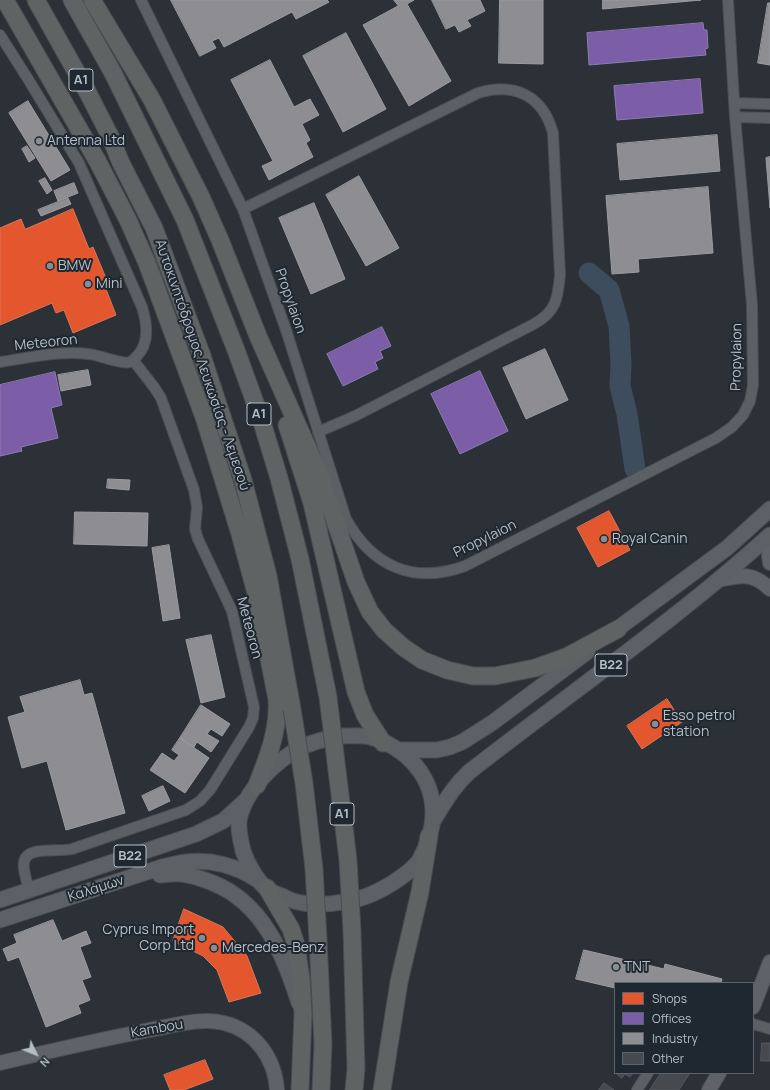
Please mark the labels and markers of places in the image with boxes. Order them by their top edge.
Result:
place label: Antenna Ltd [47,133,125,149]
marker: Antenna Ltd [34,136,44,146]
place label: BMW [58,258,91,274]
marker: BMW [45,261,55,271]
place label: Mini [96,276,123,292]
marker: Mini [83,279,93,289]
place label: Royal Canin [612,531,687,547]
marker: Royal Canin [599,534,609,544]
place label: Esso petrol station [663,708,735,740]
marker: Esso petrol station [650,719,660,729]
place label: Cyprus Import Corp Ltd [102,922,194,954]
marker: Cyprus Import Corp Ltd [197,933,207,943]
place label: Mercedes-Benz [222,940,325,956]
marker: Mercedes-Benz [209,943,219,953]
place label: TNT [624,959,650,975]
marker: TNT [611,962,621,972]

